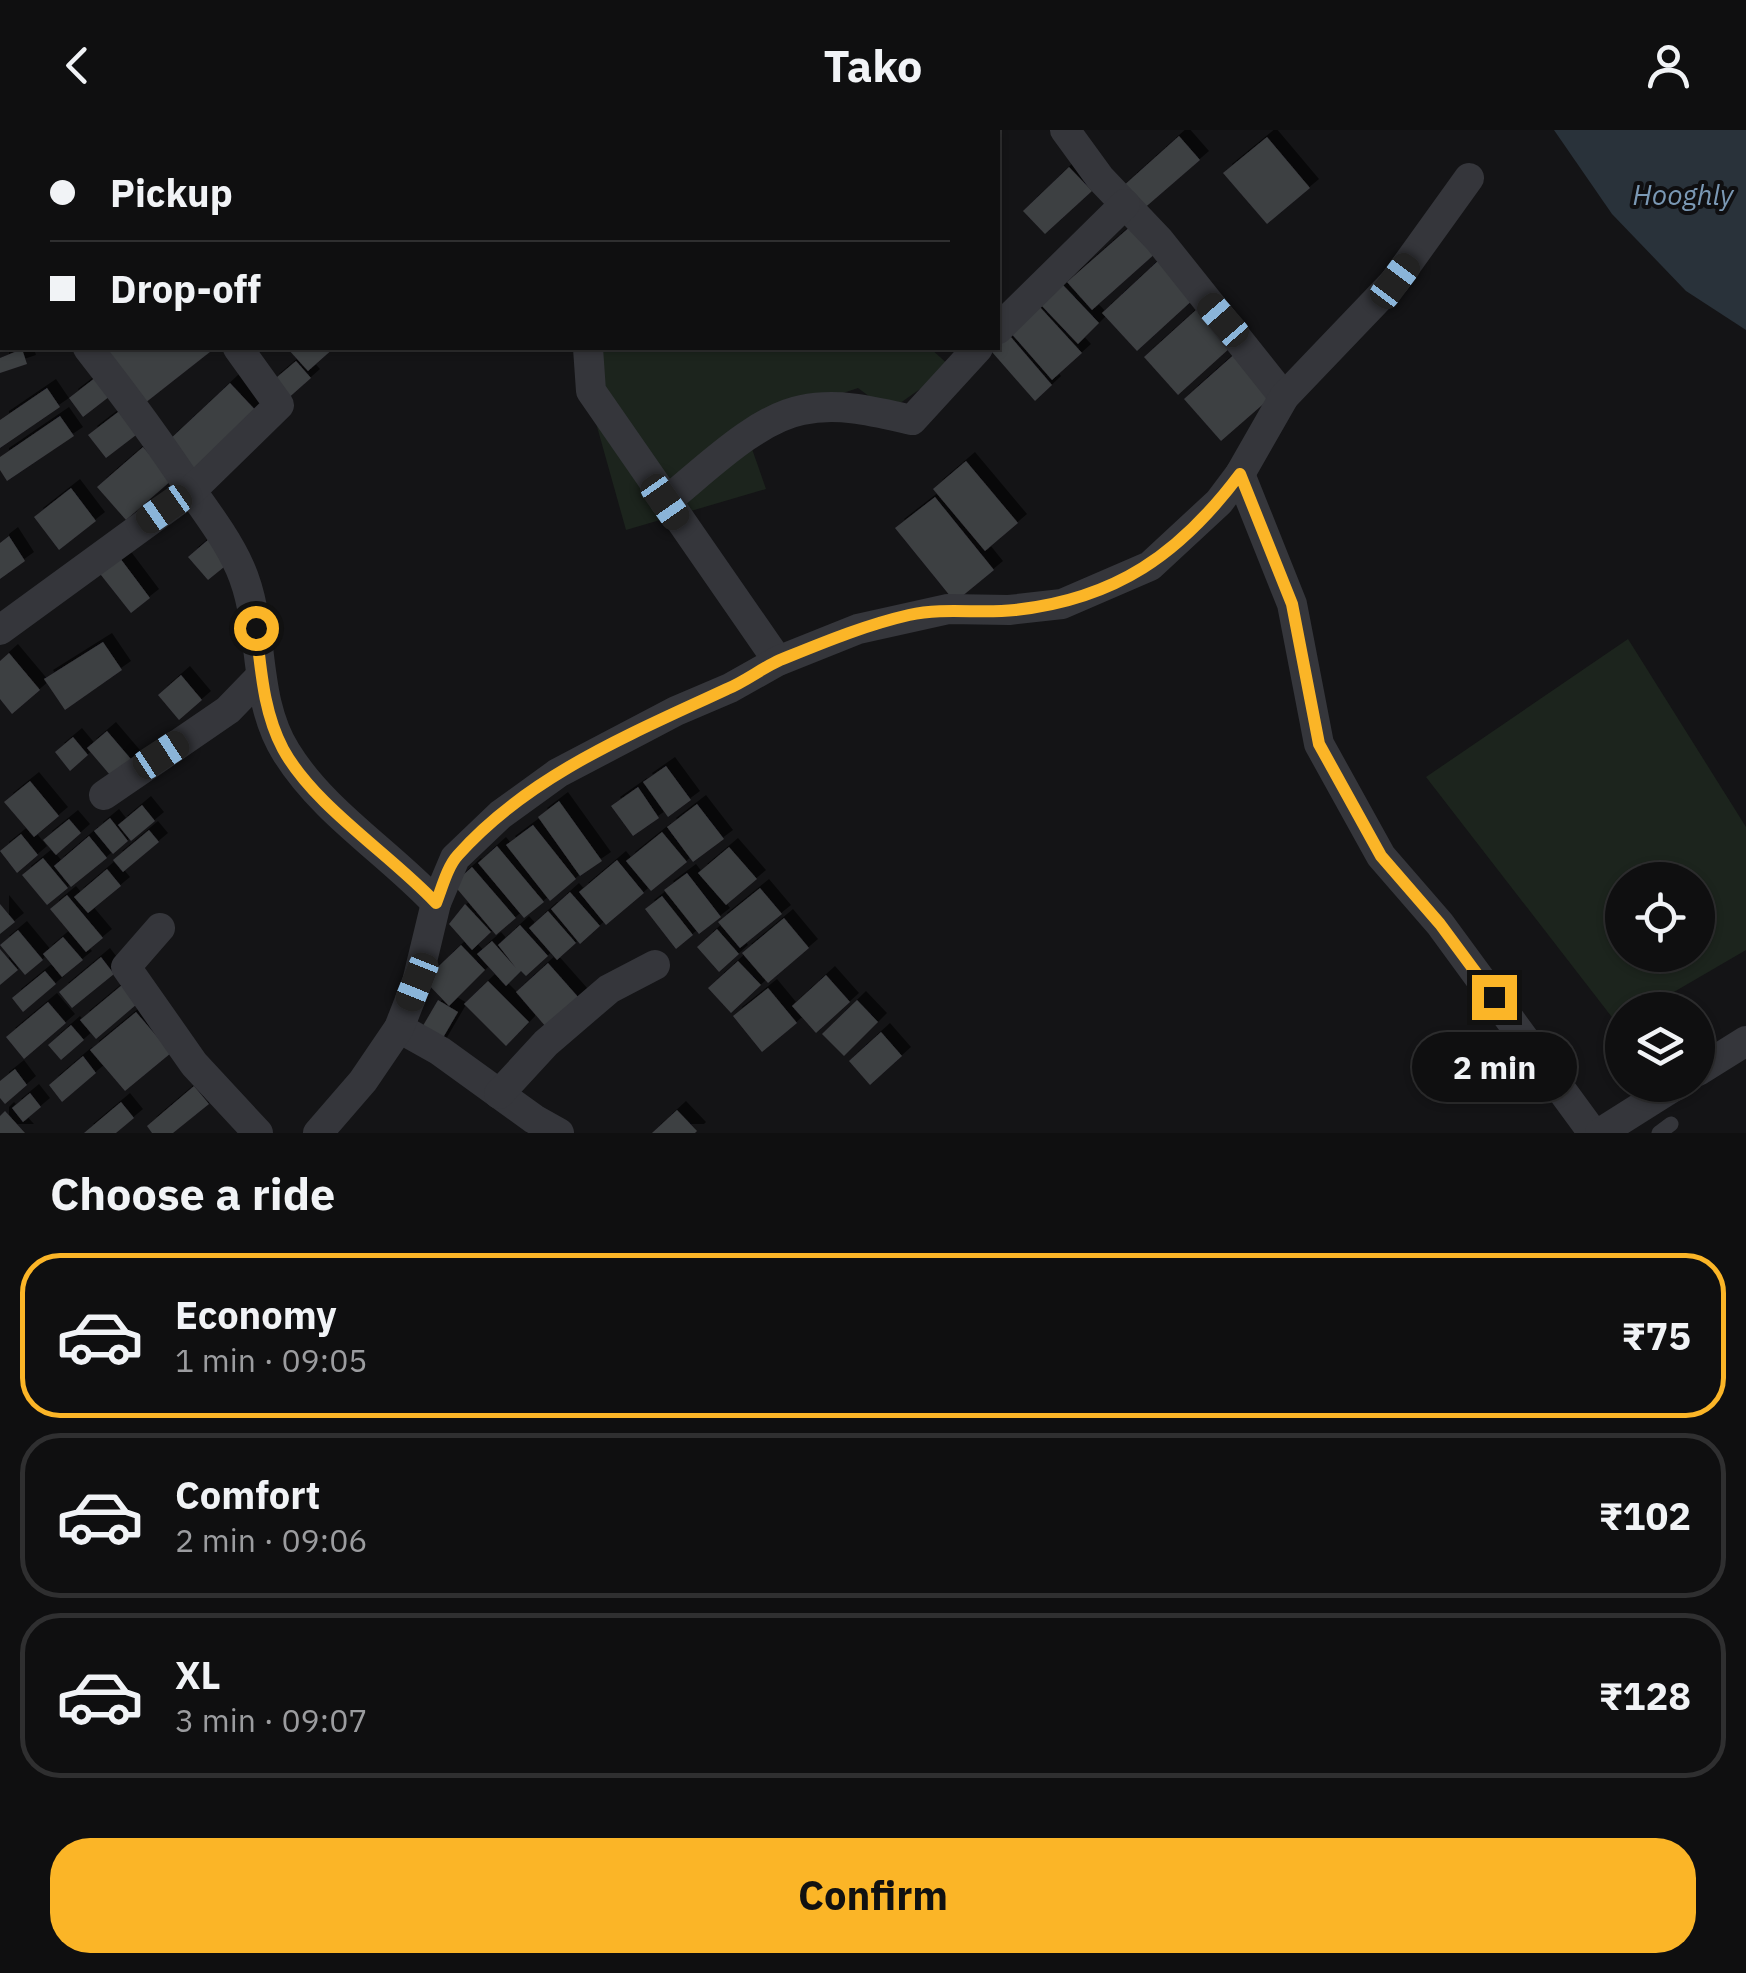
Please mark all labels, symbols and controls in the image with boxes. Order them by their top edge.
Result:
text: Tako [824,36,922,94]
icon: back [50,38,105,93]
icon: person [1641,38,1696,93]
text: Pickup [110,168,233,217]
water label: Hooghly [1633,176,1735,213]
car [1365,248,1425,314]
text: Drop-off [110,264,261,313]
car [1192,288,1254,352]
car [636,469,694,535]
car [131,480,197,538]
route start [234,606,279,651]
car [128,726,194,784]
map controls [1605,862,1715,1102]
button: locate [1605,862,1715,972]
car [392,949,442,1015]
route end [1472,975,1517,1020]
button: layers [1605,992,1715,1102]
callout: 2 min [1412,1032,1576,1102]
text: 2 min [1453,1046,1536,1088]
text: Choose a ride [50,1164,335,1222]
text: Economy [175,1290,337,1339]
icon: car [55,1291,145,1381]
text: ₹75 [1621,1311,1691,1360]
text: 1 min · 09:05 [175,1339,368,1381]
text: Comfort [175,1470,320,1519]
icon: car [55,1471,145,1561]
text: ₹102 [1599,1491,1691,1540]
text: 2 min · 09:06 [175,1519,368,1561]
text: XL [175,1650,221,1699]
icon: car [55,1651,145,1741]
text: ₹128 [1599,1671,1691,1720]
text: 3 min · 09:07 [175,1699,368,1741]
button: Confirm [50,1838,1696,1953]

